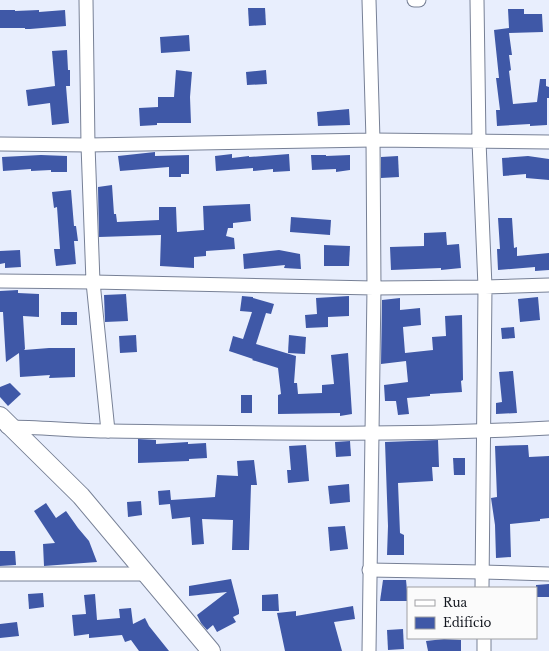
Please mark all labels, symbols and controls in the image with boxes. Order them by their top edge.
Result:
legend [407,587,537,639]
text: Rua [443,595,467,610]
text: Edifício [443,615,491,630]

